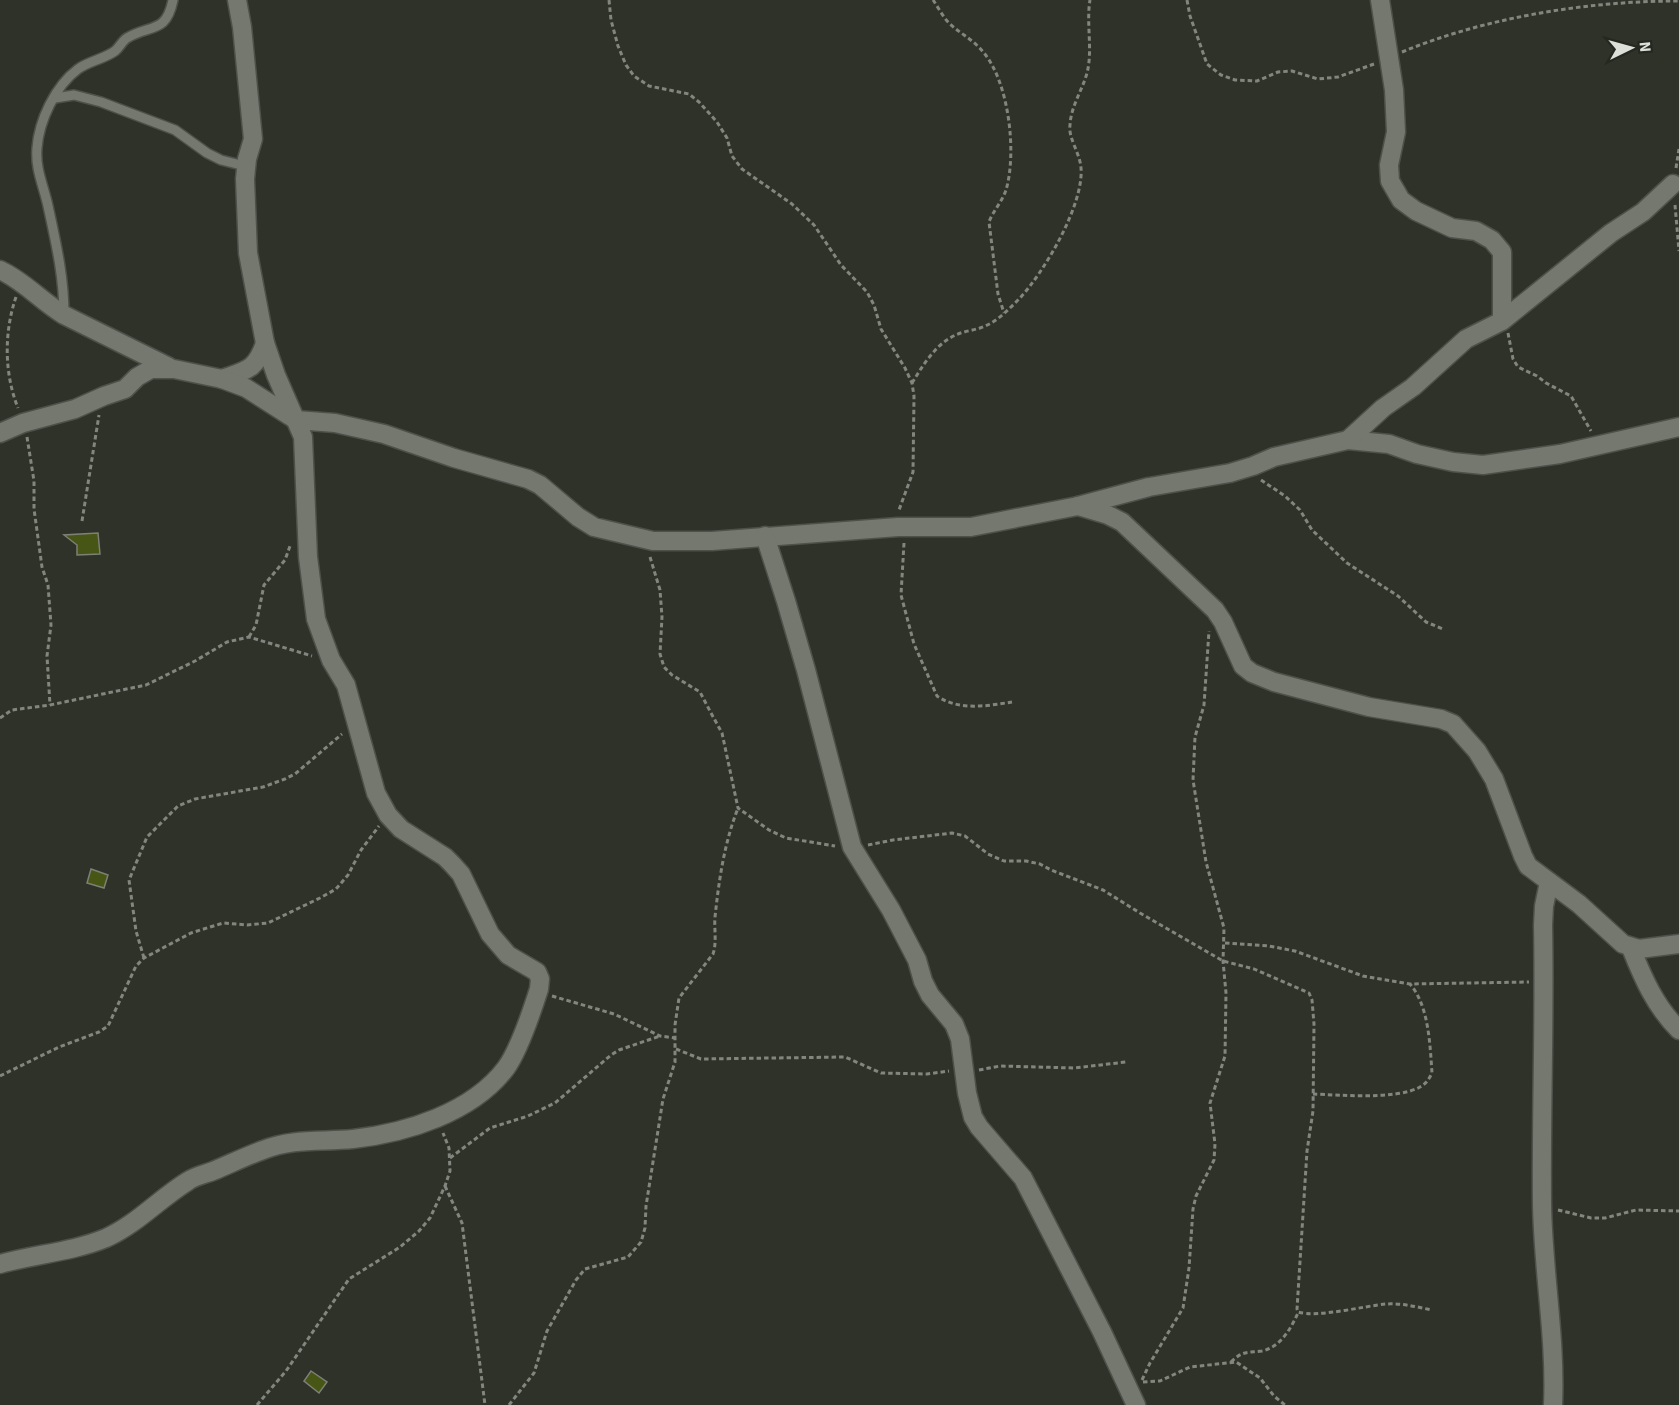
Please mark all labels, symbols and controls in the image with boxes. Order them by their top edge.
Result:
north arrow [1601,18,1661,78]
text: N [1634,41,1656,53]

